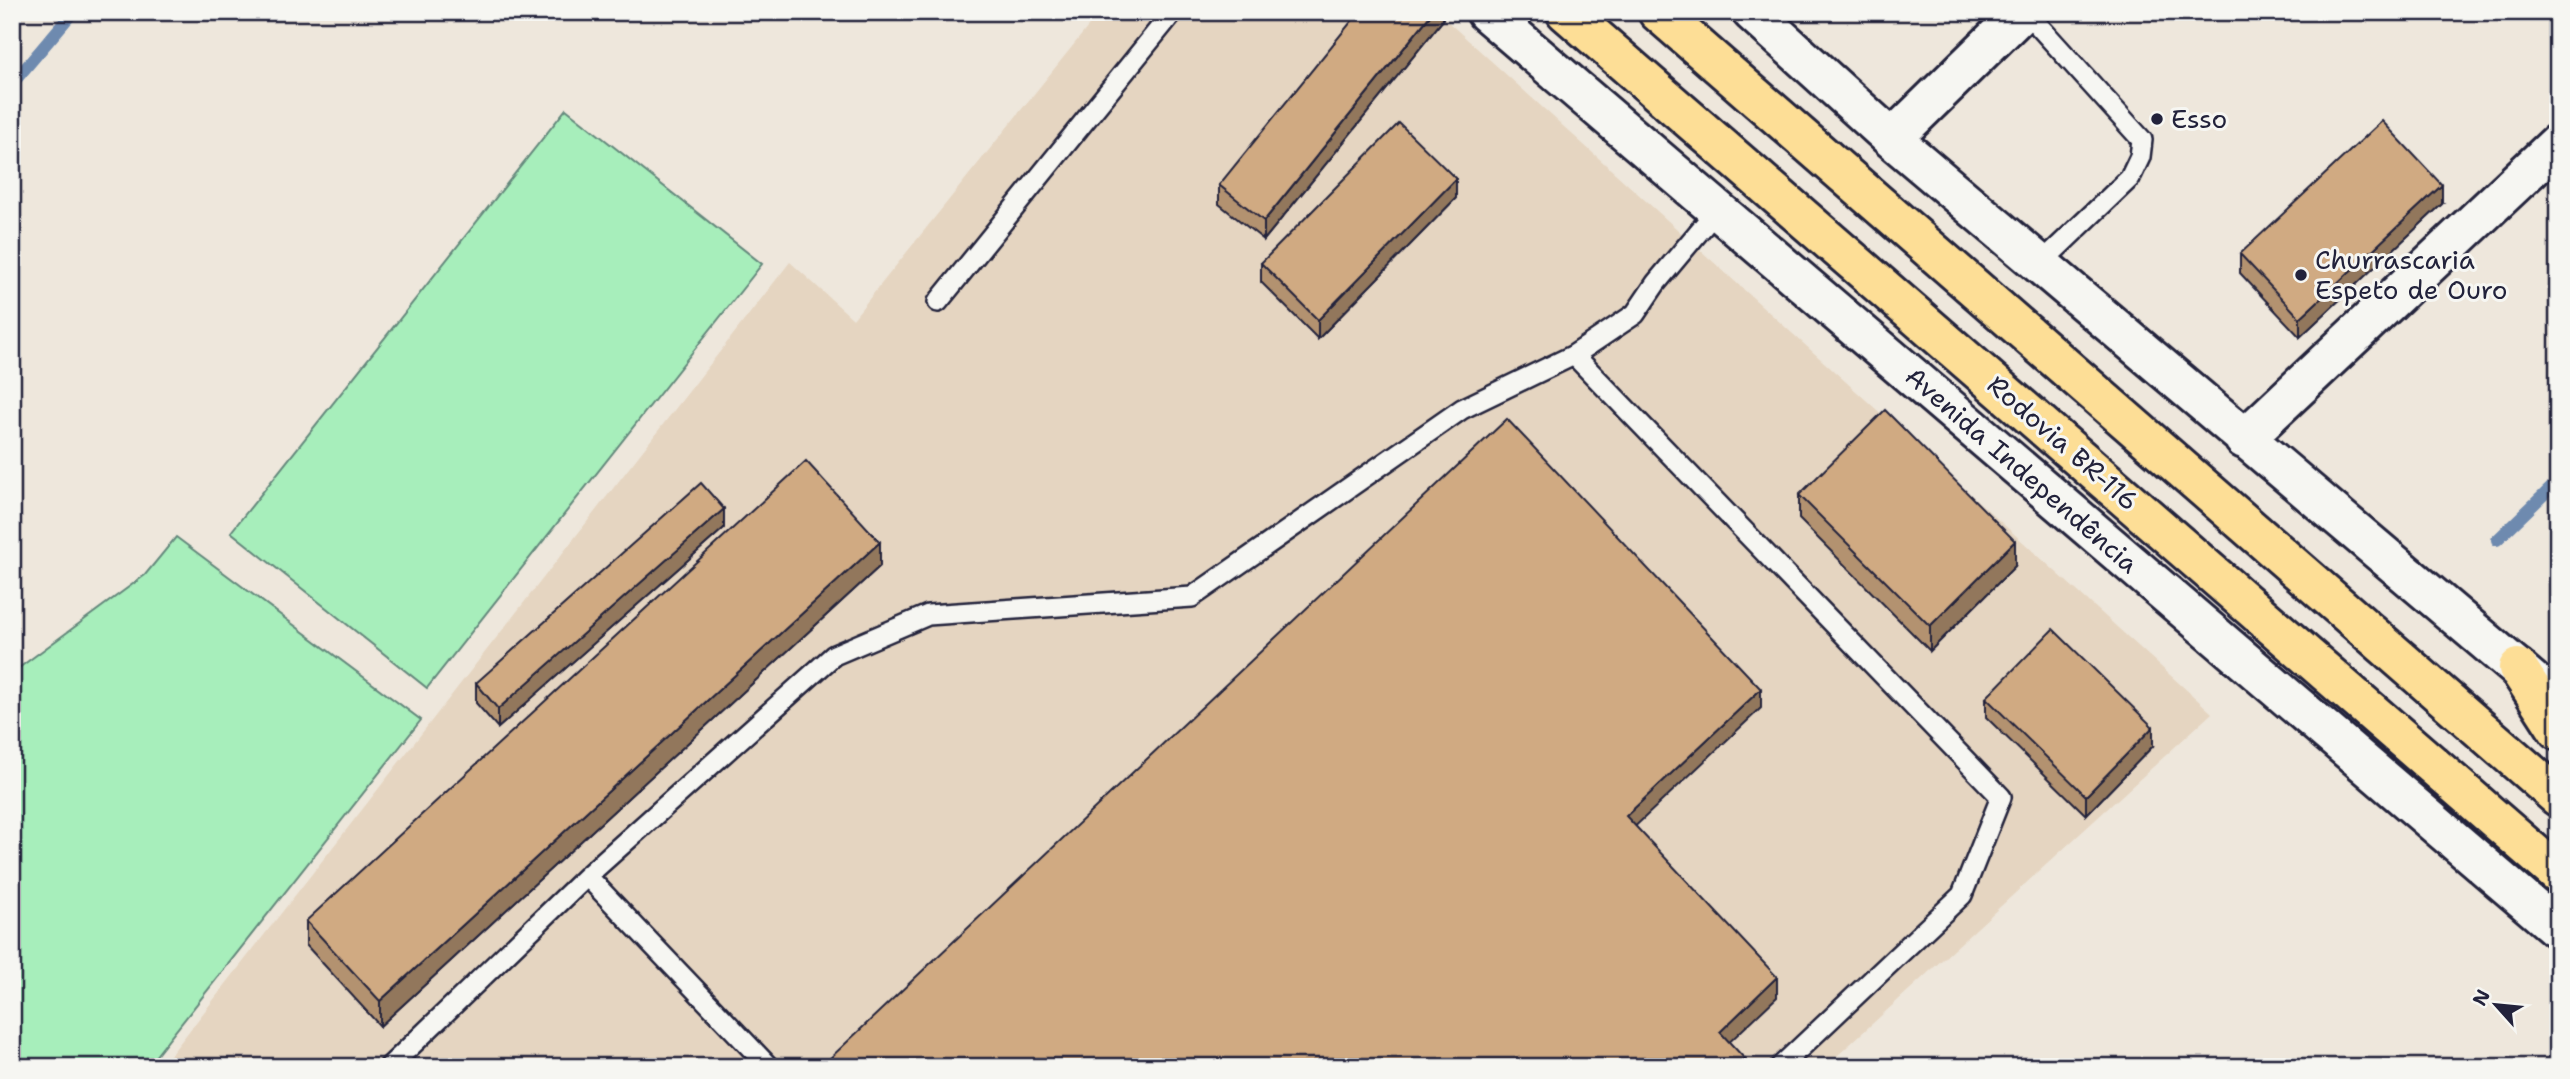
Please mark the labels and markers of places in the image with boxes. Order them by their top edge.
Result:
place label: Esso [2171,101,2227,136]
marker: Esso [2149,111,2165,127]
place label: Churrascaria Espeto de Ouro [2315,242,2508,307]
marker: Churrascaria Espeto de Ouro [2293,267,2309,283]

